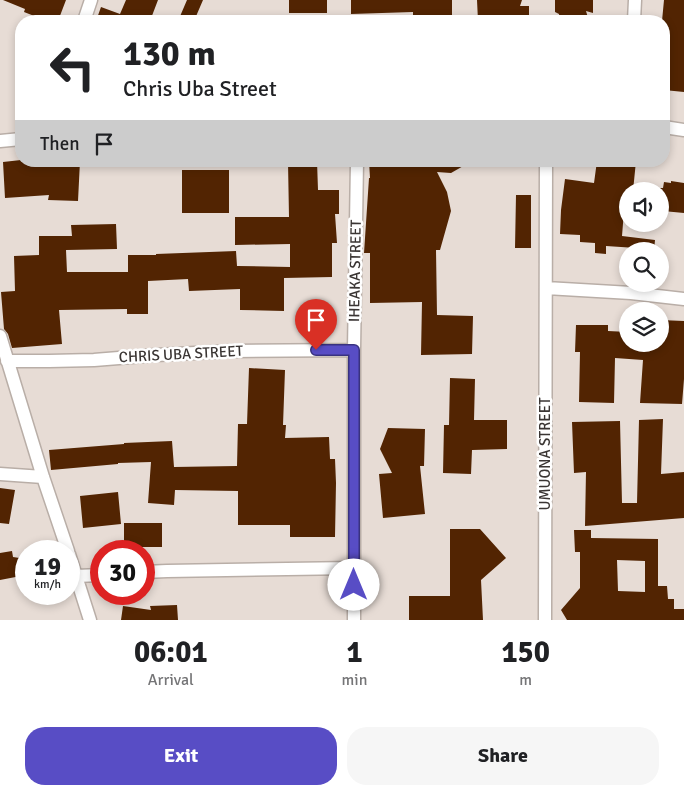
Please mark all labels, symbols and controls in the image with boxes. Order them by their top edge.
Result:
text: 130 m [123,32,216,75]
icon: left [40,35,105,100]
text: Chris Uba Street [123,75,277,102]
icon: arrive [90,130,118,158]
text: Then [40,132,80,156]
map controls [619,182,669,352]
button: sound [619,182,669,232]
street label: IHEAKA STREET [345,219,365,322]
button: search [619,242,669,292]
pin [295,299,337,350]
button: layers [619,302,669,352]
icon: arrive [302,306,330,334]
street label: CHRIS UBA STREET [118,342,244,366]
street label: UMUONA STREET [536,397,554,511]
speed limit sign: 30 [90,540,155,605]
text: 19 [34,551,61,582]
position arrow [327,558,379,610]
text: km/h [34,577,61,592]
text: 06:01 [134,634,208,671]
text: 1 [346,634,363,671]
text: 150 [501,634,550,671]
text: Arrival [148,670,194,690]
text: min [342,670,367,690]
text: m [519,670,532,690]
button: Exit [25,727,337,785]
button: Share [347,727,659,785]

